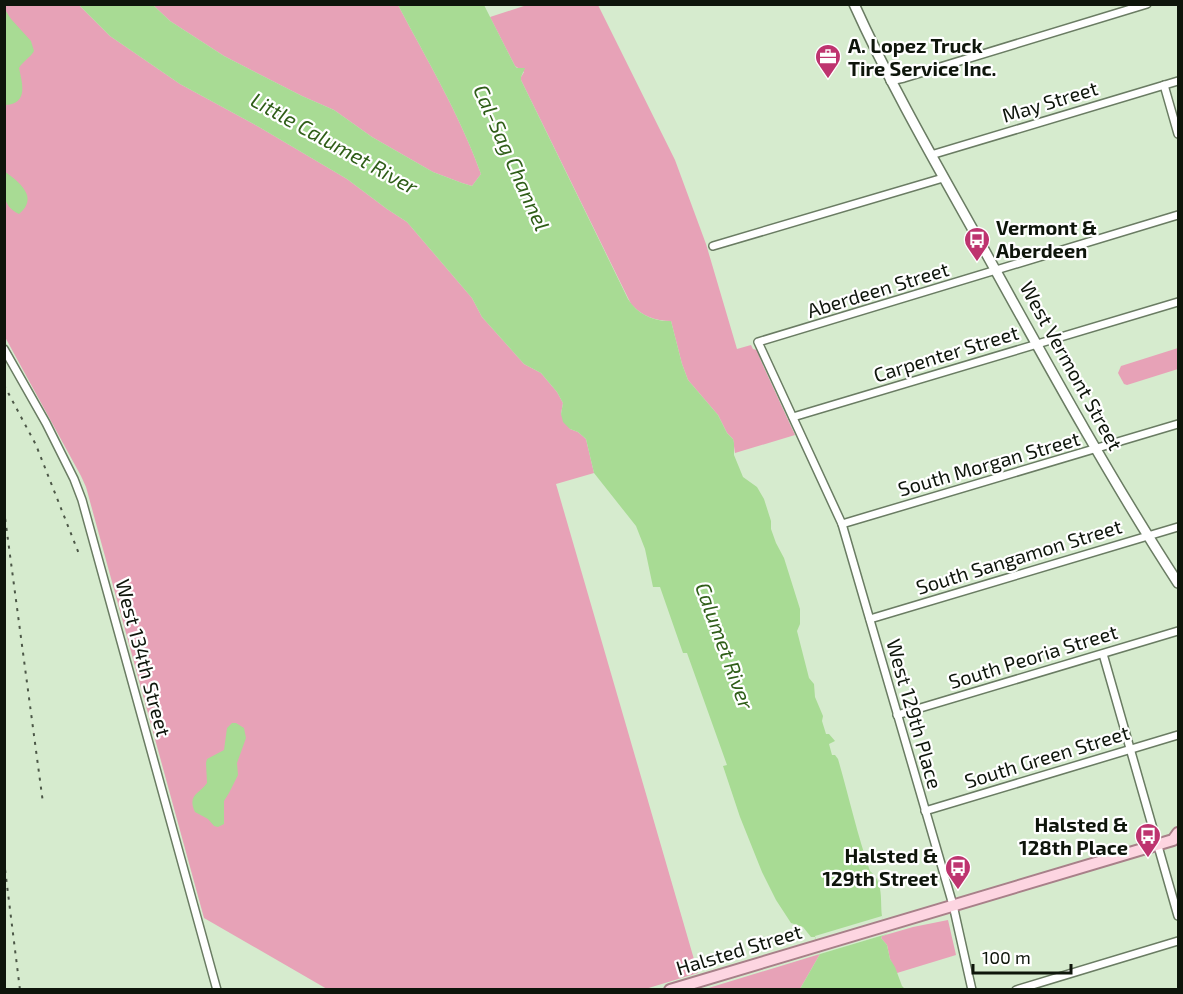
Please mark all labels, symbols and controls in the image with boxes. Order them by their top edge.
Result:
place label: A. Lopez Truck Tire Service Inc. [848,33,996,80]
office icon: A. Lopez Truck Tire Service Inc. [813,42,843,80]
street label: May Street [999,75,1101,127]
water label: Cal-Sag Channel [469,80,556,234]
water label: Little Calumet River [247,86,423,199]
place label: Vermont & Aberdeen [996,215,1097,262]
bus stop icon: Vermont & Aberdeen [962,225,992,263]
street label: Aberdeen Street [804,256,952,322]
street label: West Vermont Street [1015,277,1128,455]
street label: Carpenter Street [870,319,1021,387]
street label: South Morgan Street [895,425,1083,501]
street label: South Sangamon Street [913,513,1125,599]
street label: West 134th Street [111,576,177,740]
water label: Calumet River [691,579,760,713]
street label: South Peoria Street [945,619,1120,693]
street label: West 129th Place [882,636,948,792]
street label: South Green Street [961,719,1132,793]
place label: Halsted & 128th Place [1019,812,1128,859]
bus stop icon: Halsted & 128th Place [1133,821,1163,859]
place label: Halsted & 129th Street [822,843,938,890]
bus stop icon: Halsted & 129th Street [943,853,973,891]
street label: Halsted Street [673,918,805,980]
scale bar [973,937,1070,975]
text: 100 m [982,946,1031,968]

